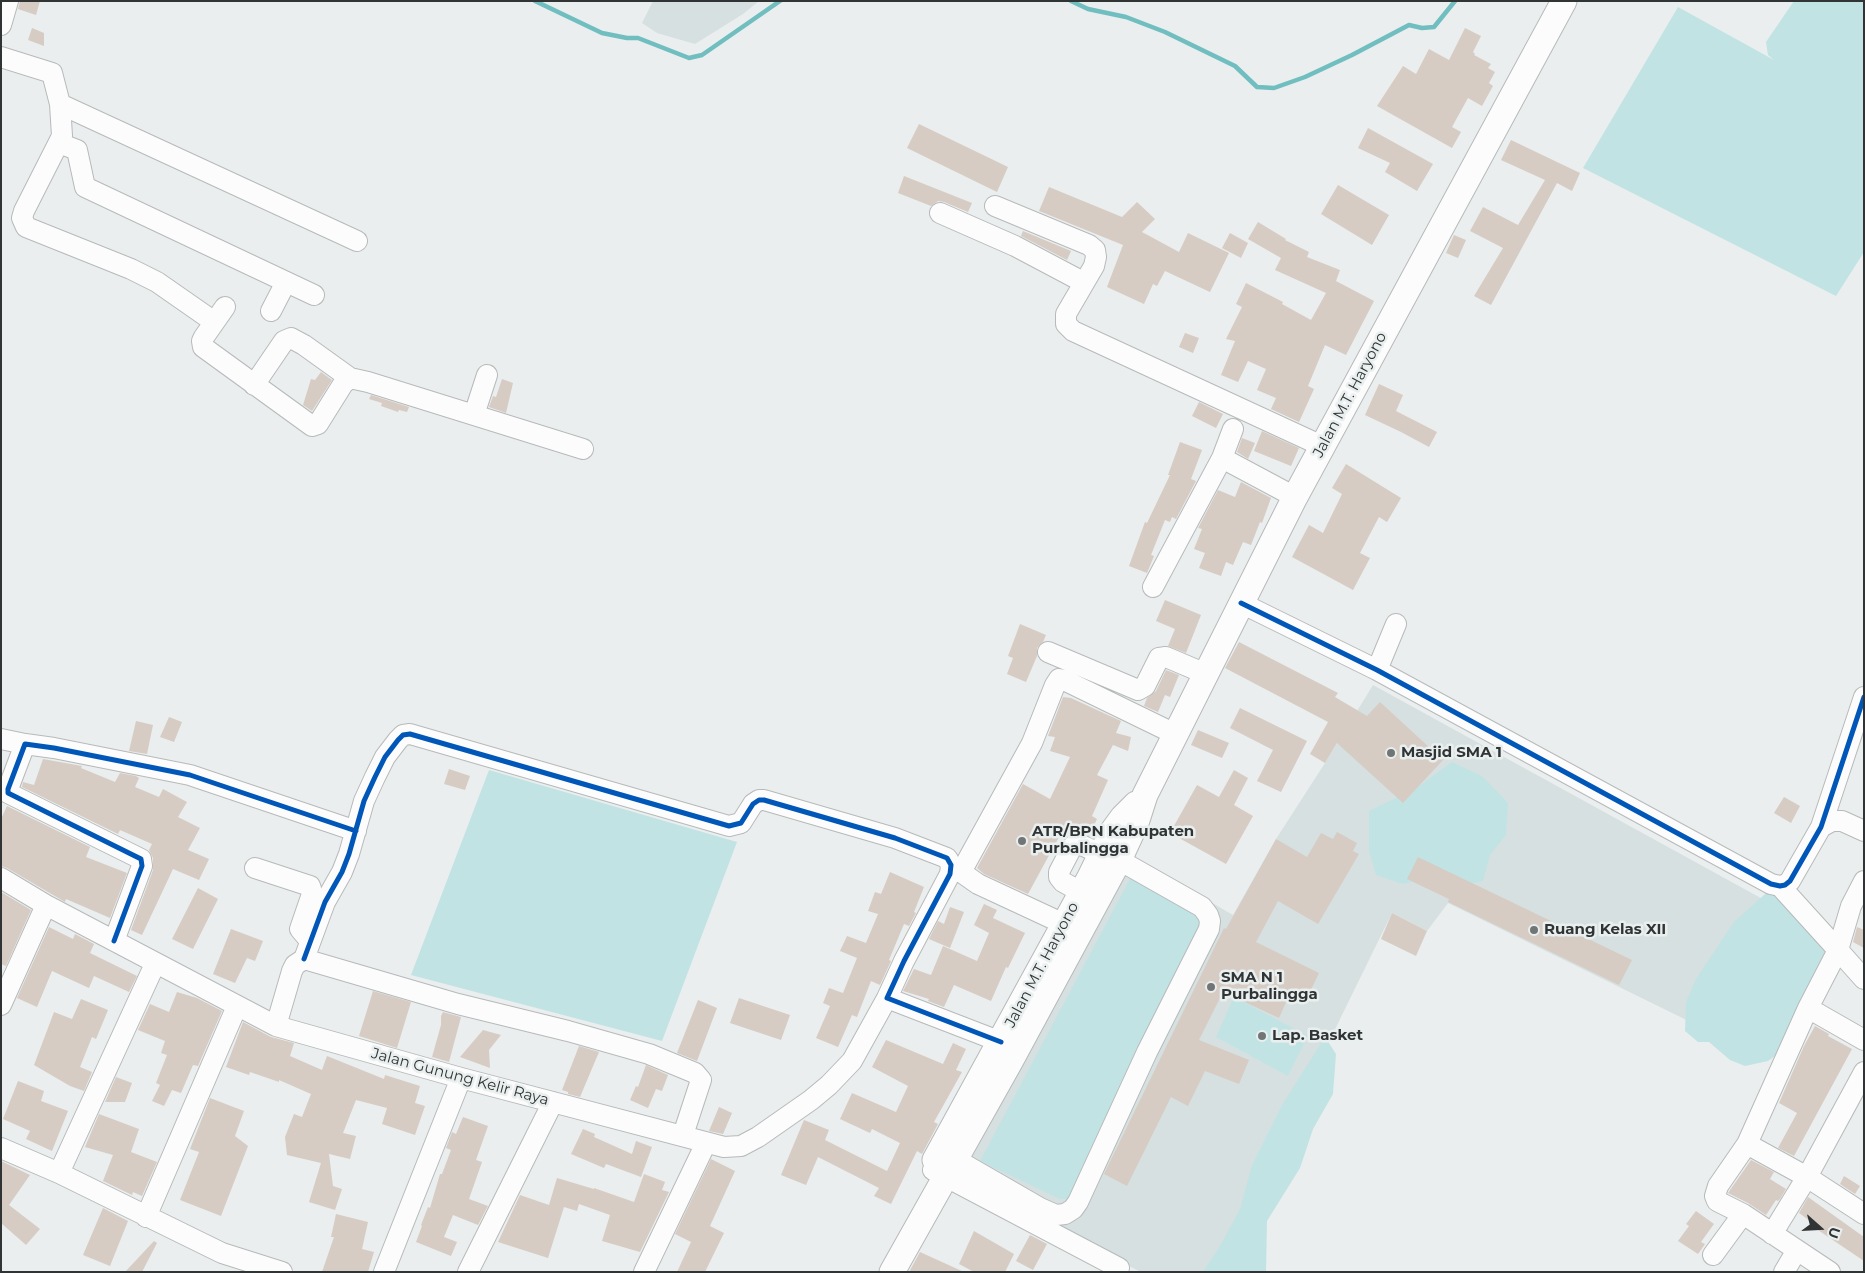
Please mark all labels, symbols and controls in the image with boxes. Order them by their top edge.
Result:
street label: Jalan M.T. Haryono [1309,329,1391,461]
place label: Masjid SMA 1 [1401,744,1502,762]
marker: Masjid SMA 1 [1385,747,1397,759]
place label: ATR/BPN Kabupaten Purbalingga [1032,823,1194,858]
marker: ATR/BPN Kabupaten Purbalingga [1016,835,1028,847]
street label: Jalan M.T. Haryono [1001,899,1083,1031]
place label: Ruang Kelas XII [1544,921,1666,939]
marker: Ruang Kelas XII [1528,924,1540,936]
place label: SMA N 1 Purbalingga [1221,969,1318,1004]
marker: SMA N 1 Purbalingga [1205,981,1217,993]
place label: Lap. Basket [1272,1027,1363,1045]
marker: Lap. Basket [1256,1030,1268,1042]
street label: Jalan Gunung Kelir Raya [369,1045,551,1109]
north arrow [1795,1203,1845,1253]
text: U [1824,1225,1844,1241]

